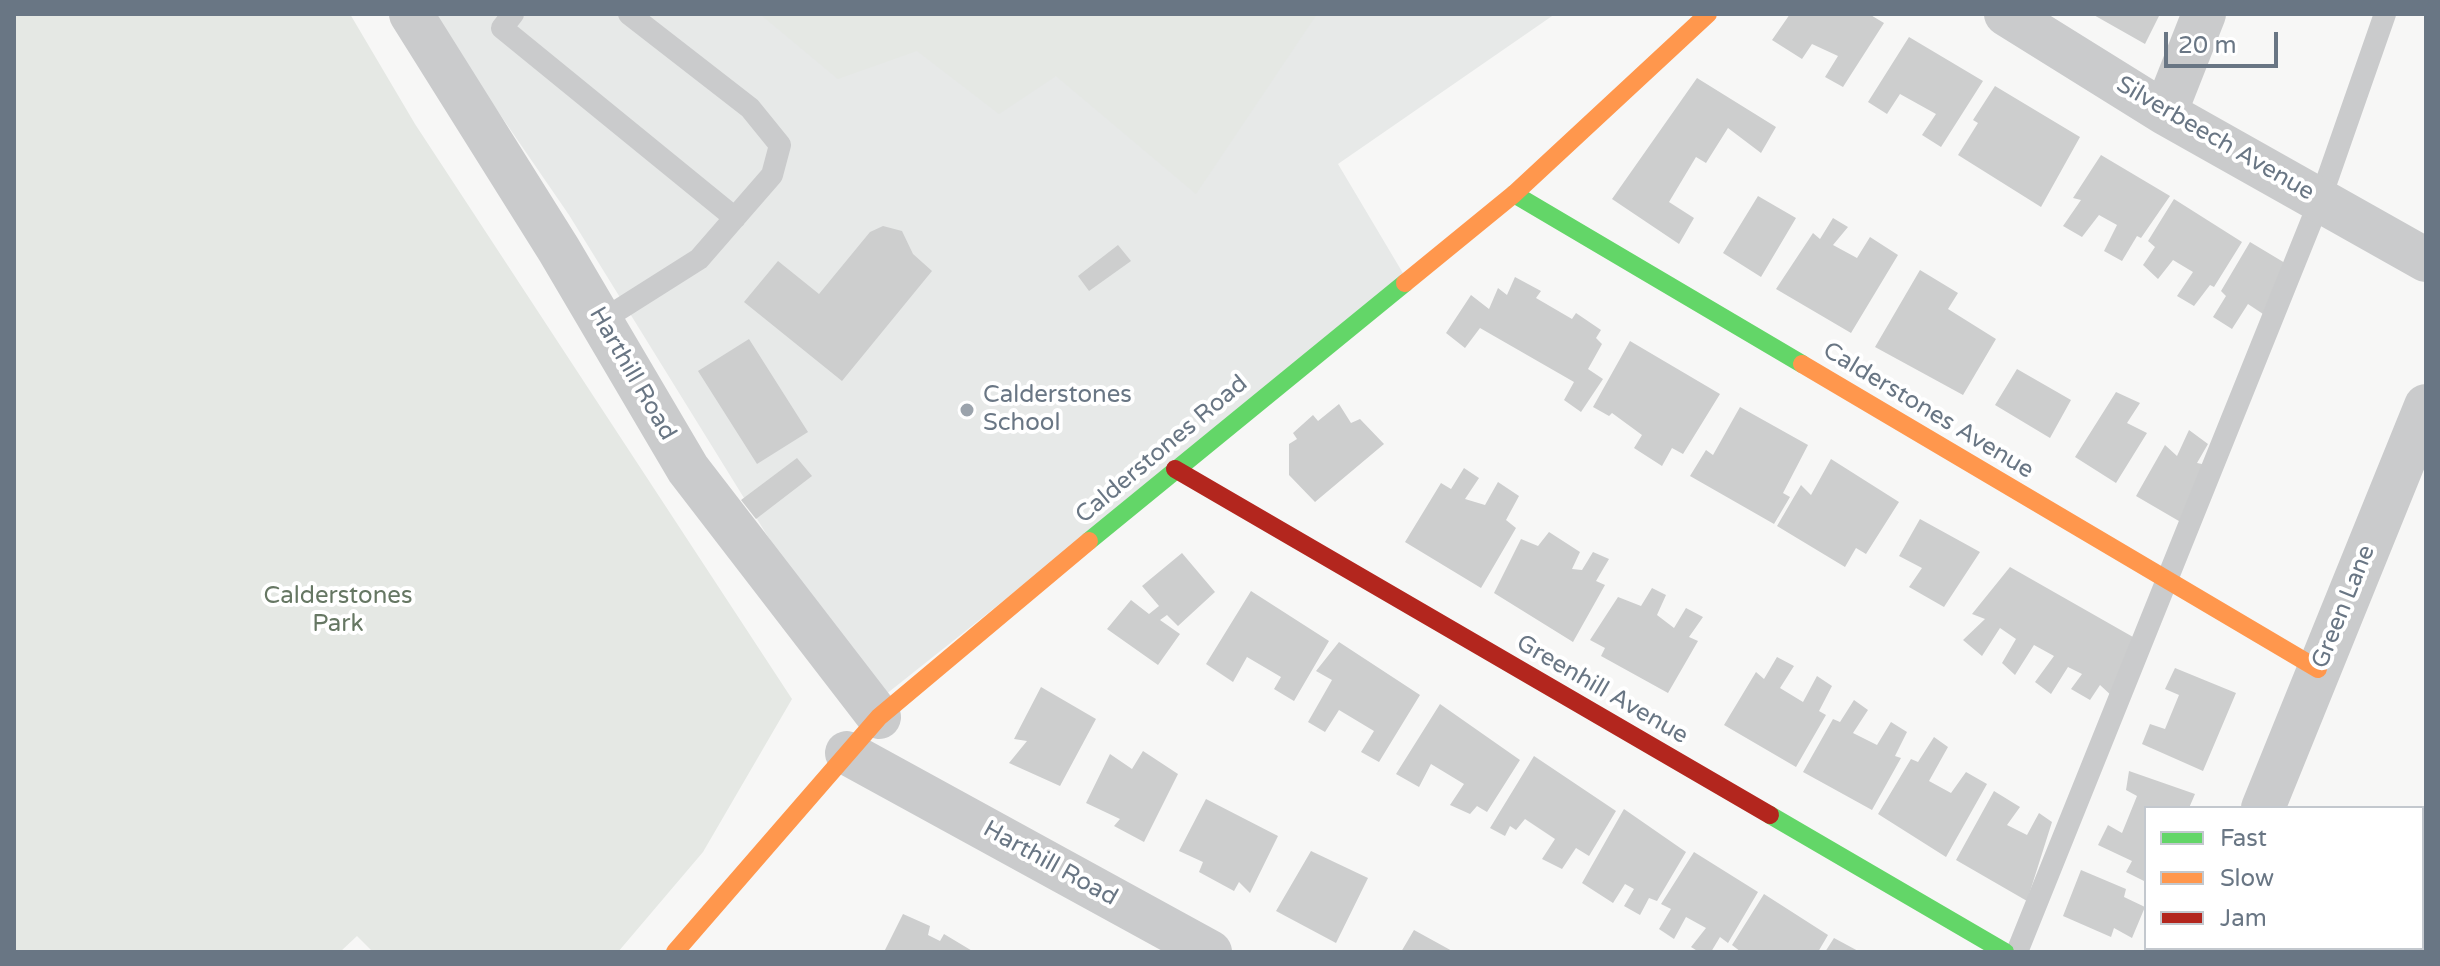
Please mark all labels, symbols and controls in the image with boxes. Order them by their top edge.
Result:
scale bar [2168,16,2282,66]
text: 20 m [2178,31,2236,60]
street label: Silverbeech Avenue [2111,71,2319,207]
street label: Harthill Road [582,302,682,446]
street label: Calderstones Avenue [1817,337,2039,485]
street label: Calderstones Road [1070,370,1254,530]
place label: Calderstones School [983,382,1132,438]
marker: Calderstones School [958,401,976,419]
street label: Green Lane [2306,541,2382,673]
park label: Calderstones Park [264,583,412,639]
street label: Greenhill Avenue [1511,629,1693,751]
legend [2144,806,2424,950]
street label: Harthill Road [978,815,1122,913]
text: Fast [2220,824,2267,853]
text: Slow [2220,864,2274,893]
text: Jam [2220,904,2267,933]

